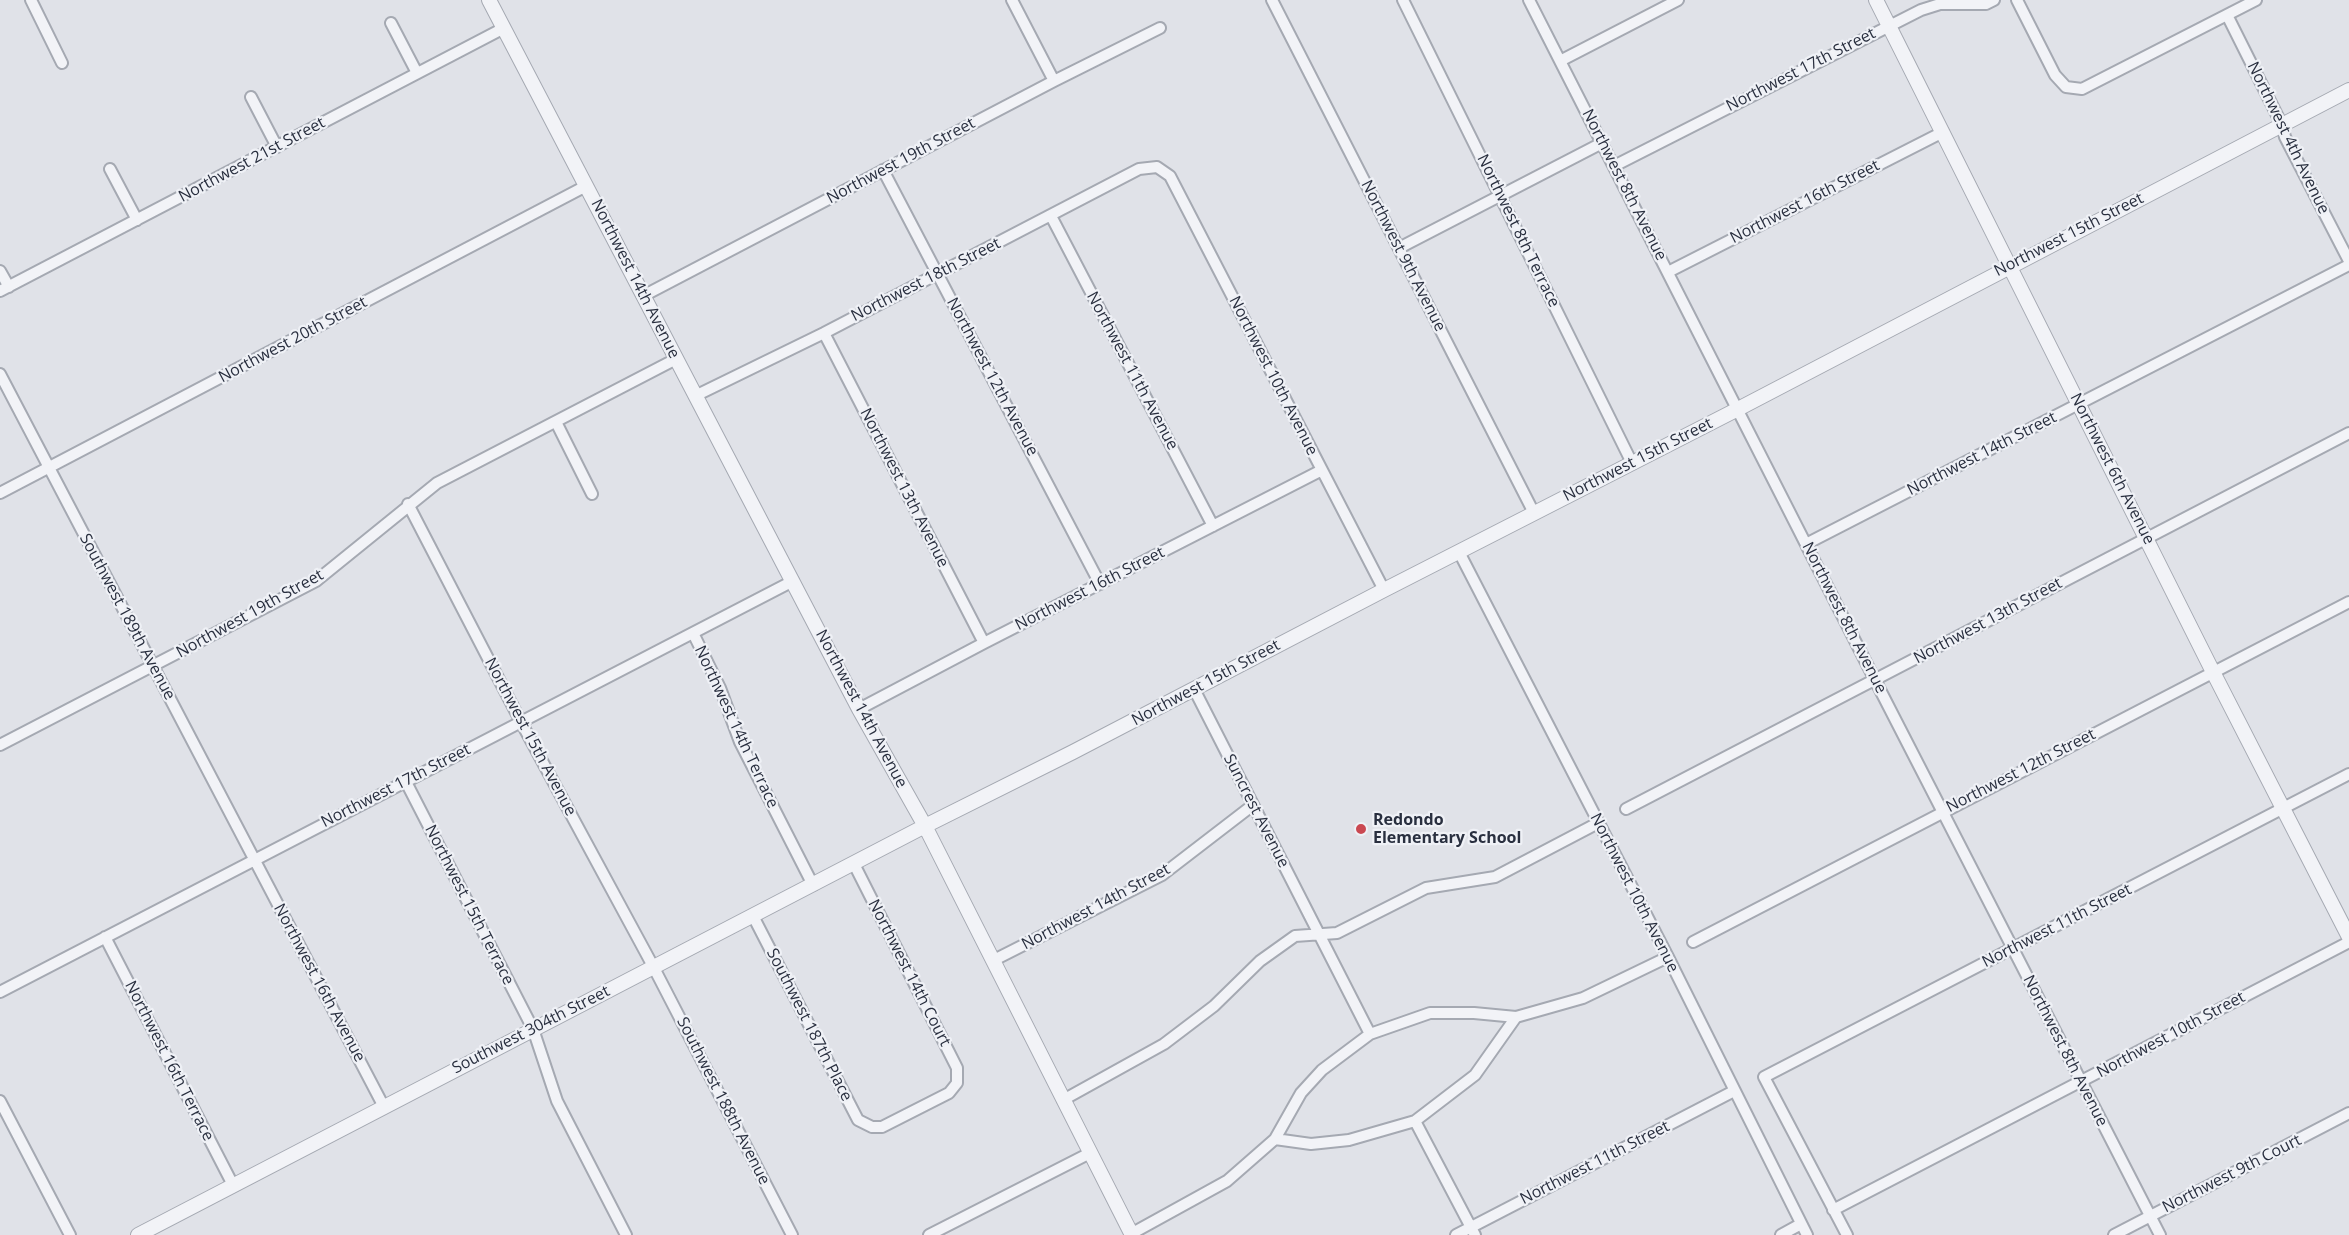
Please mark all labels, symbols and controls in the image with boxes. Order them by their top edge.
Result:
street label: Northwest 17th Street [1723,24,1879,116]
street label: Northwest 4th Avenue [2243,59,2333,217]
street label: Northwest 8th Avenue [1578,106,1670,264]
street label: Northwest 21st Street [176,113,328,207]
street label: Northwest 19th Street [824,114,978,208]
street label: Northwest 8th Terrace [1473,151,1563,311]
street label: Northwest 16th Street [1727,156,1883,248]
street label: Northwest 9th Avenue [1357,177,1449,335]
street label: Northwest 15th Street [1991,189,2147,281]
street label: Northwest 14th Avenue [586,196,684,362]
street label: Northwest 18th Street [848,234,1004,326]
street label: Northwest 11th Avenue [1082,289,1182,453]
street label: Northwest 20th Street [216,293,370,387]
street label: Northwest 10th Avenue [1224,293,1322,459]
street label: Northwest 12th Avenue [942,295,1042,459]
street label: Northwest 6th Avenue [2066,390,2158,548]
street label: Northwest 13th Avenue [855,405,953,571]
street label: Northwest 14th Street [1904,408,2060,500]
street label: Northwest 15th Street [1560,414,1716,506]
street label: Southwest 189th Avenue [75,531,179,703]
street label: Northwest 8th Avenue [1798,539,1890,697]
street label: Northwest 16th Street [1012,543,1168,635]
street label: Northwest 19th Street [173,566,327,662]
street label: Northwest 13th Street [1911,574,2065,668]
street label: Northwest 14th Avenue [811,627,911,791]
street label: Northwest 15th Street [1129,636,1283,730]
street label: Northwest 14th Terrace [690,643,782,811]
street label: Northwest 15th Avenue [480,655,580,819]
street label: Northwest 12th Street [1943,725,2099,817]
street label: Northwest 17th Street [318,740,474,832]
street label: Suncrest Avenue [1219,751,1293,871]
place label: Redondo Elementary School [1373,810,1521,848]
street label: Northwest 10th Avenue [1585,810,1683,976]
street label: Northwest 15th Terrace [420,822,518,988]
marker: Redondo Elementary School [1354,822,1368,836]
street label: Northwest 14th Street [1019,860,1173,954]
street label: Northwest 11th Street [1979,880,2135,972]
street label: Northwest 14th Court [864,896,954,1050]
street label: Northwest 16th Avenue [269,901,369,1065]
street label: Southwest 187th Place [762,945,856,1105]
street label: Northwest 8th Avenue [2019,972,2111,1130]
street label: Northwest 16th Terrace [120,978,218,1144]
street label: Southwest 304th Street [449,982,613,1078]
street label: Northwest 10th Street [2094,988,2248,1082]
street label: Southwest 188th Avenue [672,1014,774,1188]
street label: Northwest 11th Street [1517,1117,1673,1209]
street label: Northwest 9th Court [2159,1131,2305,1217]

